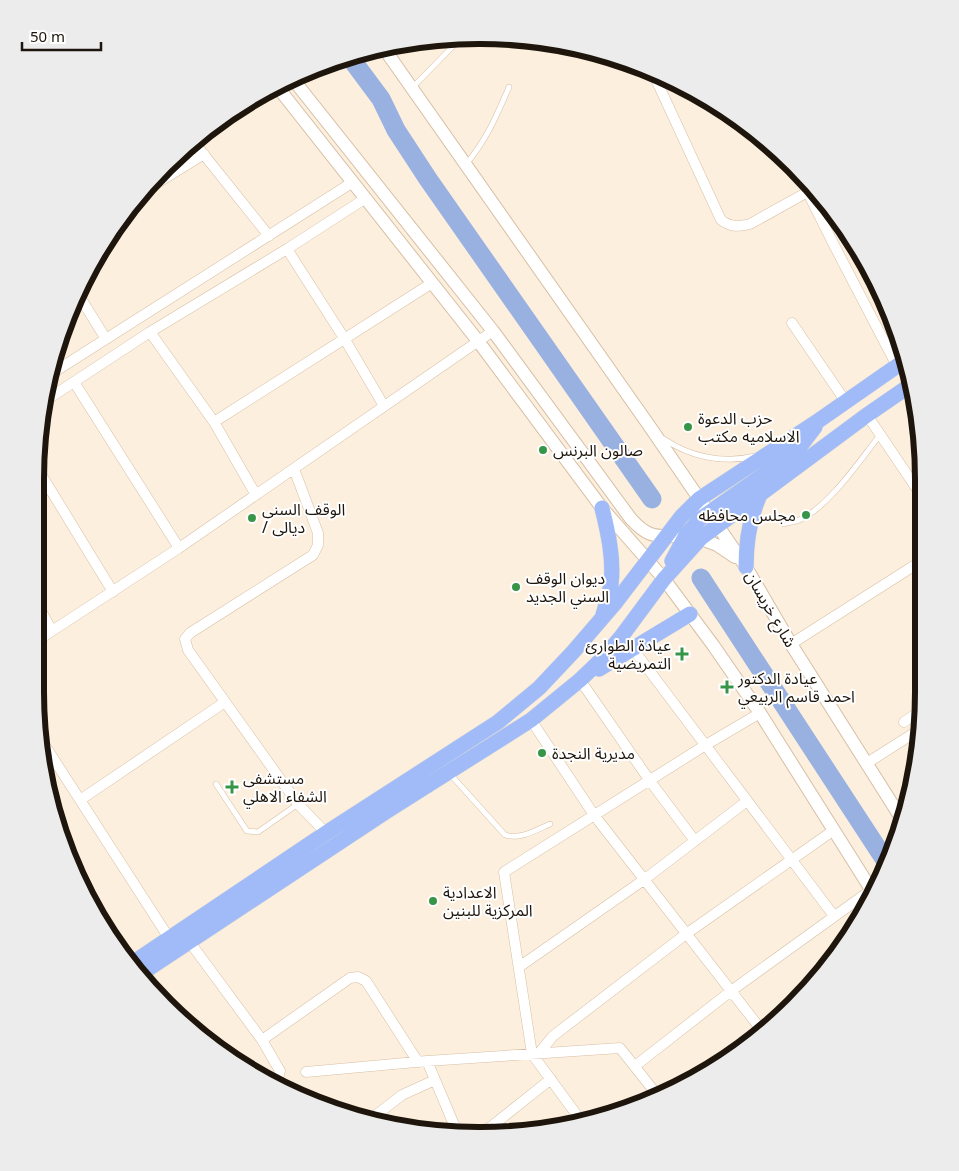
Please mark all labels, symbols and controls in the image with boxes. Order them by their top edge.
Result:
scale bar [22,20,101,52]
text: 50 m [30,26,65,46]
place label: حزب الدعوة الاسلاميه مكتب [698,407,800,447]
marker: حزب الدعوة الاسلاميه مكتب [682,421,694,433]
place label: صالون البرنس [553,439,643,461]
marker: صالون البرنس [537,444,549,456]
place label: الوقف السني / ديالى [262,498,345,538]
place label: مجلس محافظه [699,504,796,526]
marker: مجلس محافظه [800,509,812,521]
marker: الوقف السني / ديالى [246,512,258,524]
place label: ديوان الوقف السني الجديد [526,567,609,609]
street label: شارع خريسان [739,567,802,652]
marker: ديوان الوقف السني الجديد [510,581,522,593]
place label: عيادة الطوارئ التمريضية [585,634,671,674]
marker: عيادة الطوارئ التمريضية [675,647,689,661]
place label: عيادة الدكتور احمد قاسم الربيعي [737,667,855,709]
marker: عيادة الدكتور احمد قاسم الربيعي [720,680,734,694]
place label: مديرية النجدة [552,742,635,764]
marker: مديرية النجدة [536,747,548,759]
place label: مستشفى الشفاء الاهلي [243,767,327,809]
marker: مستشفى الشفاء الاهلي [225,780,239,794]
place label: الاعدادية المركزية للبنين [443,881,533,921]
marker: الاعدادية المركزية للبنين [427,895,439,907]

